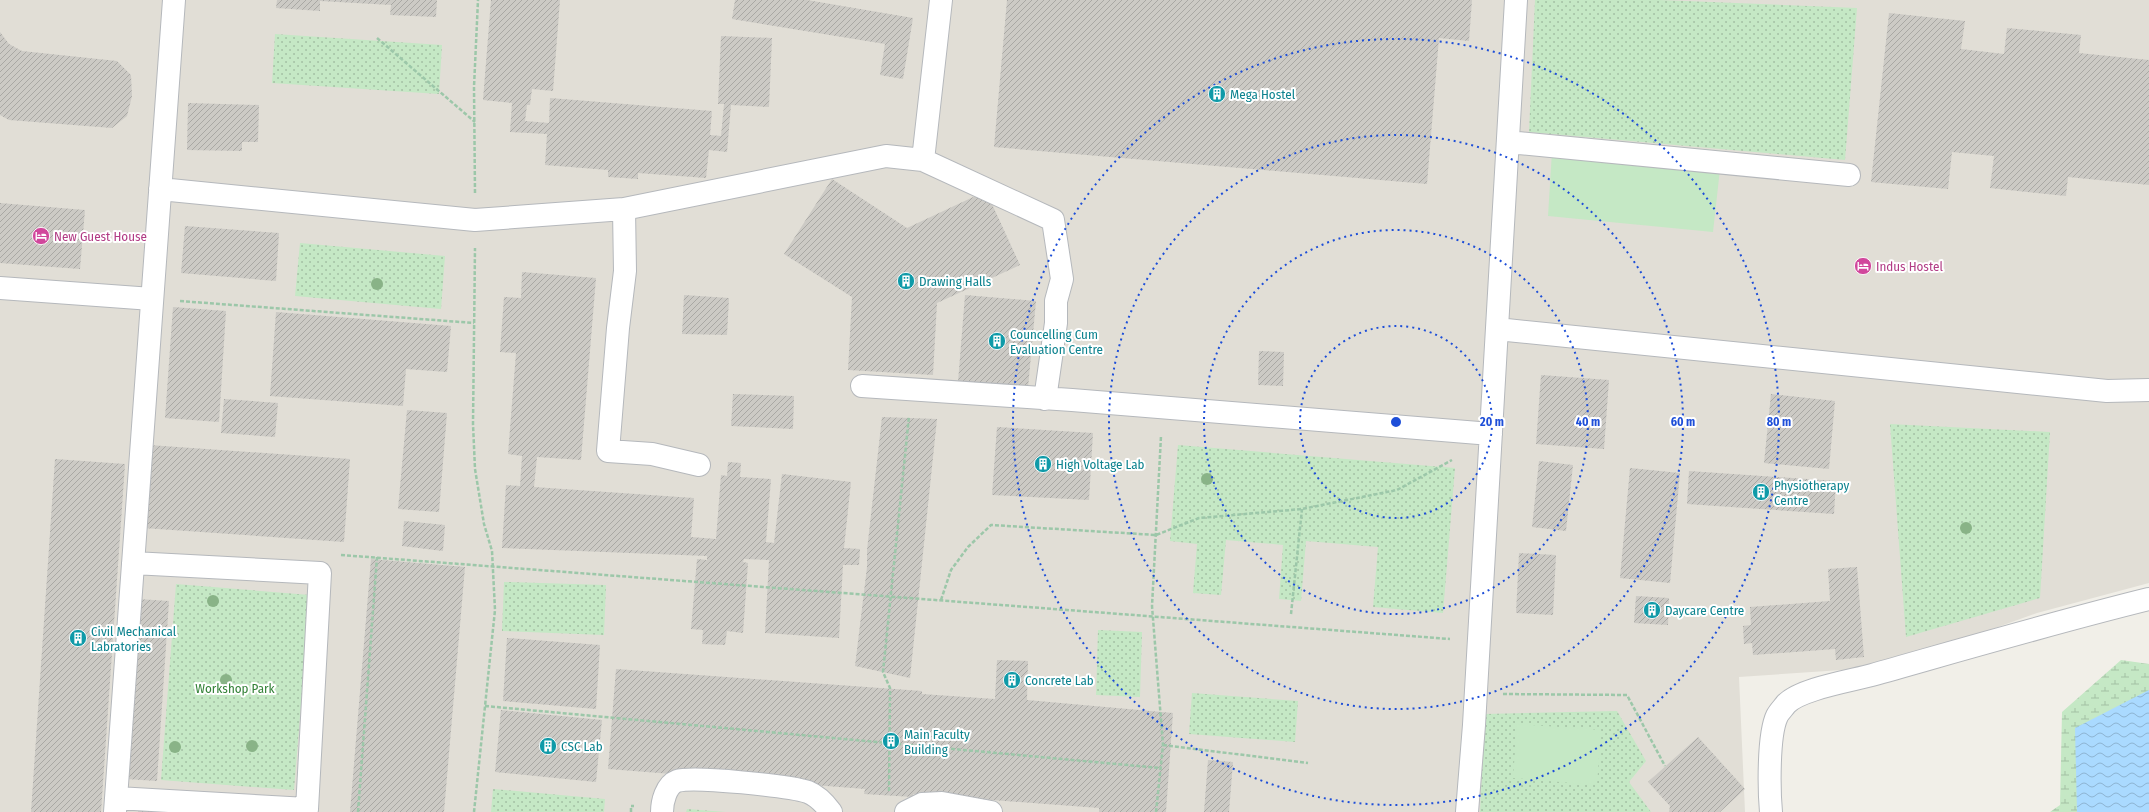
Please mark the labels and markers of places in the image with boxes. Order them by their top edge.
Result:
building icon: Mega Hostel [1207,84,1227,104]
place label: Mega Hostel [1230,87,1296,102]
hotel icon: New Guest House [31,226,51,246]
place label: New Guest House [54,229,147,244]
hotel icon: Indus Hostel [1853,256,1873,276]
place label: Indus Hostel [1876,259,1943,274]
building icon: Drawing Halls [896,271,916,291]
place label: Drawing Halls [919,274,992,289]
place label: Councelling Cum Evaluation Centre [1010,327,1103,357]
building icon: Councelling Cum Evaluation Centre [987,331,1007,351]
centre of rings [1389,415,1403,429]
building icon: High Voltage Lab [1033,454,1053,474]
place label: High Voltage Lab [1056,457,1145,472]
place label: Physiotherapy Centre [1774,478,1850,508]
building icon: Physiotherapy Centre [1751,482,1771,502]
building icon: Daycare Centre [1642,600,1662,620]
place label: Daycare Centre [1665,603,1744,618]
place label: Civil Mechanical Labratories [91,624,177,654]
building icon: Civil Mechanical Labratories [68,628,88,648]
building icon: Concrete Lab [1002,670,1022,690]
place label: Concrete Lab [1025,673,1094,688]
place label: Main Faculty Building [904,727,970,757]
building icon: Main Faculty Building [881,731,901,751]
building icon: CSC Lab [538,736,558,756]
place label: CSC Lab [561,739,603,754]

